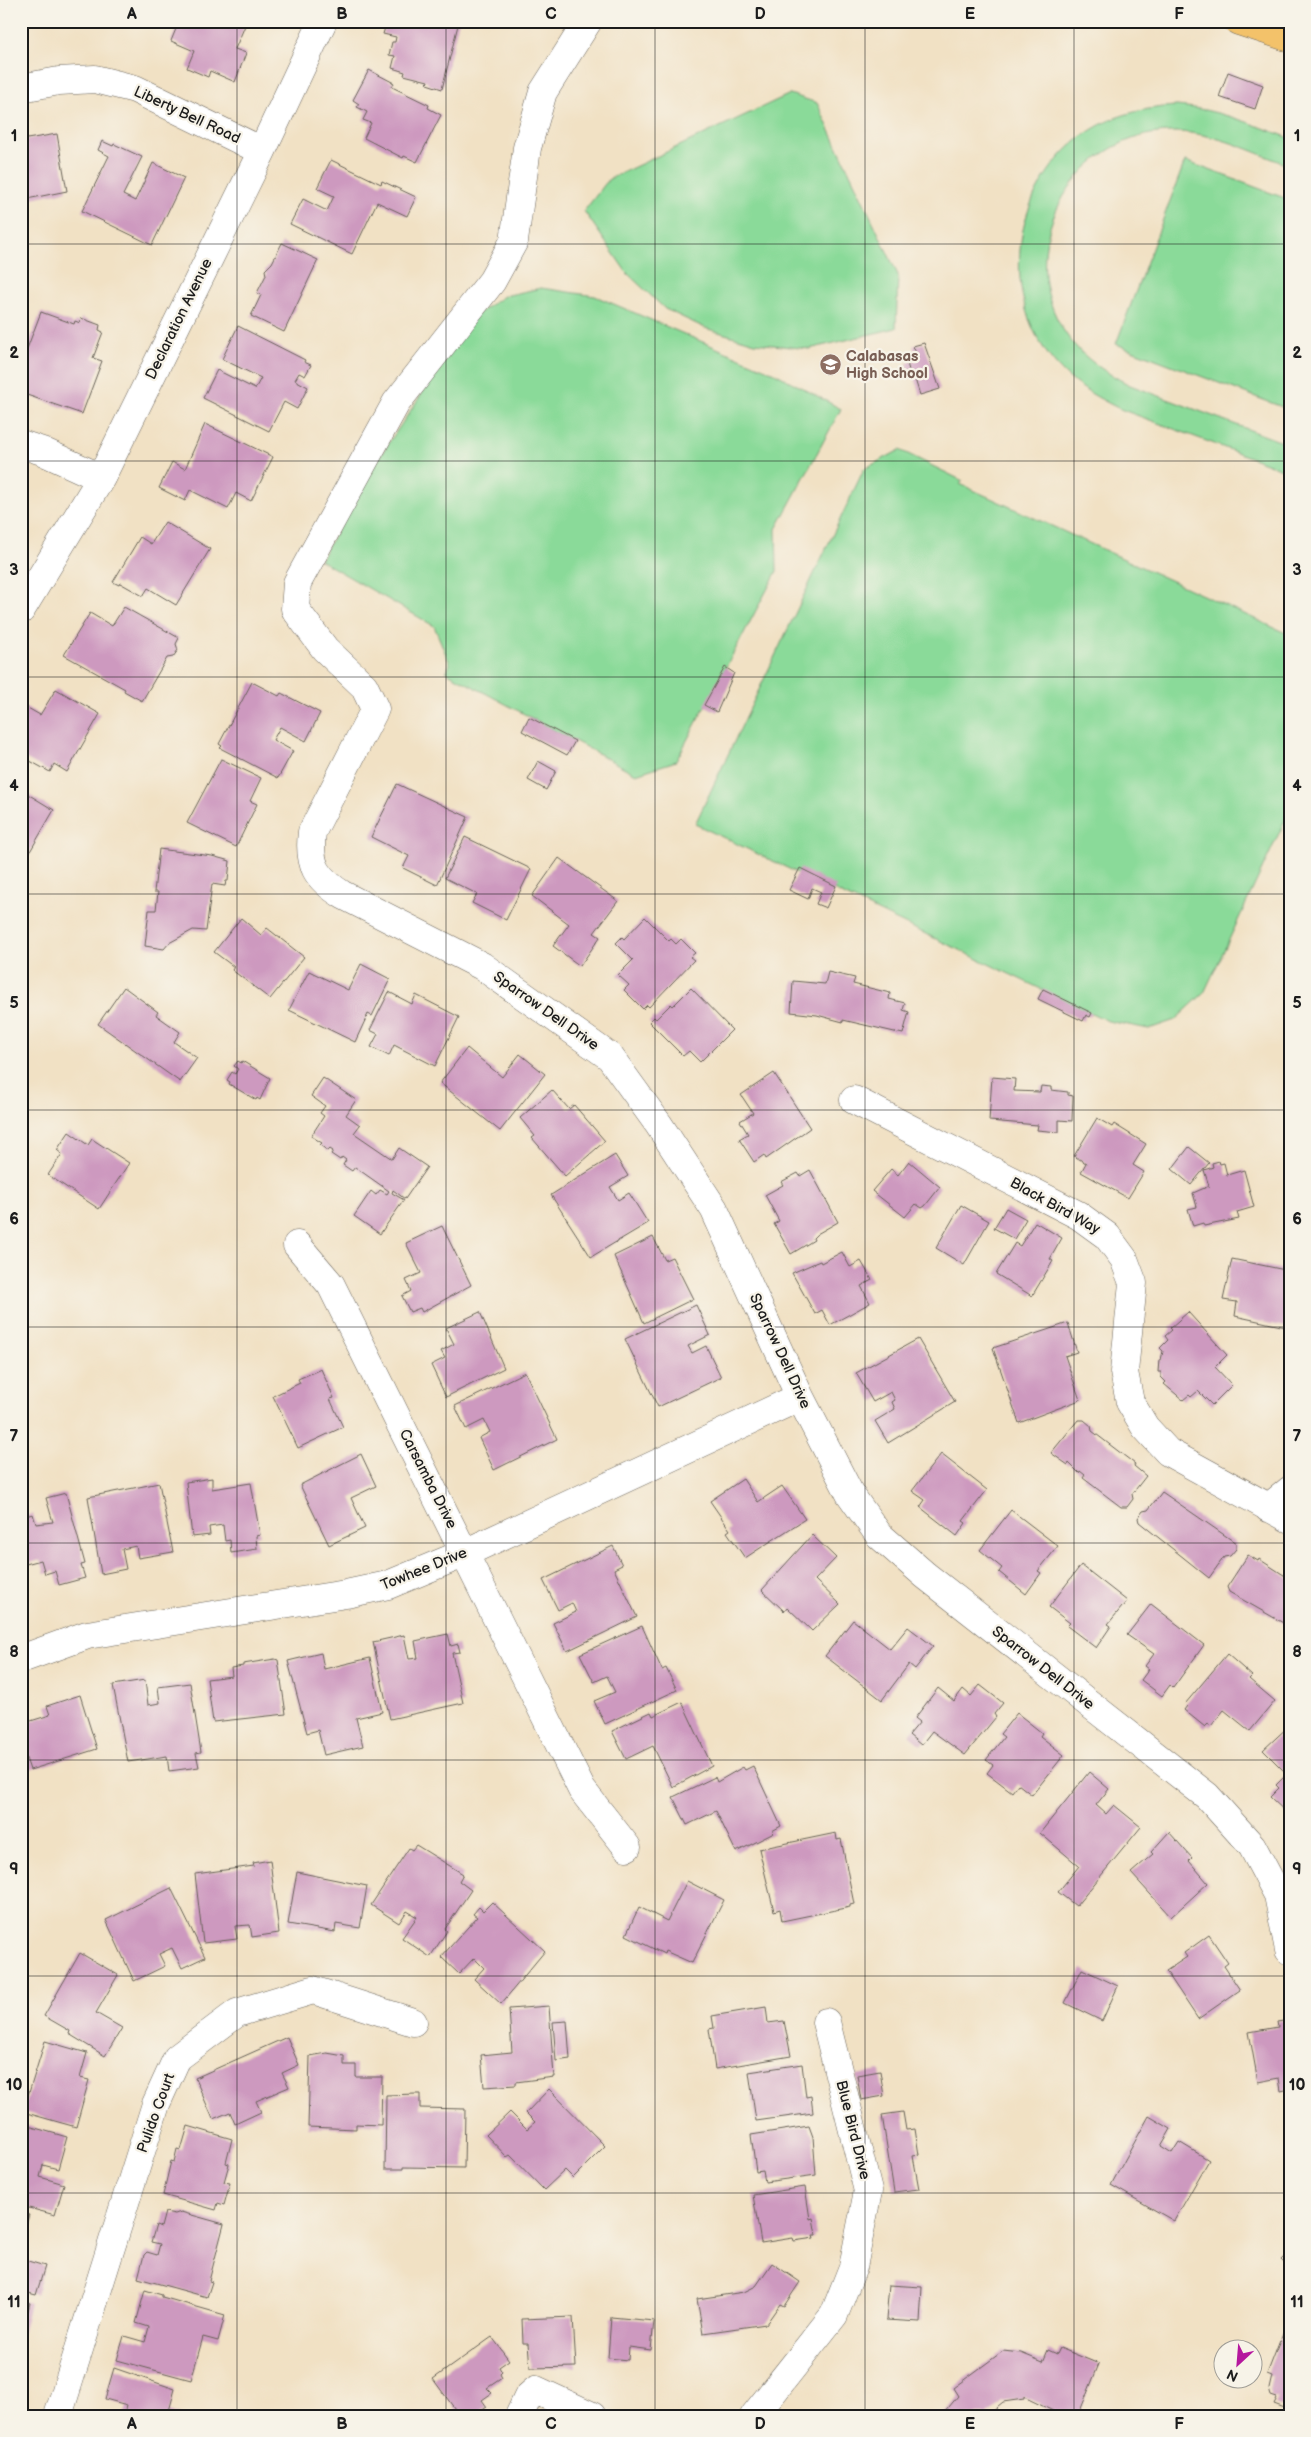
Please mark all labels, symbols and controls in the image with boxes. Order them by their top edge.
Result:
text: A [126,5,137,24]
text: B [336,5,348,24]
text: C [545,5,557,24]
text: D [754,5,766,24]
text: E [965,5,975,24]
text: F [1174,5,1184,24]
street label: Liberty Bell Road [131,82,243,148]
text: 1 [11,127,17,146]
text: 1 [1294,127,1300,146]
street label: Declaration Avenue [141,255,217,383]
text: 2 [9,344,19,363]
text: 2 [1292,344,1302,363]
place label: Calabasas High School [846,347,928,383]
school or university icon: Calabasas High School [818,353,842,377]
text: 3 [9,561,19,580]
text: 3 [1292,561,1302,580]
text: 4 [9,777,19,796]
text: 4 [1292,777,1302,796]
street label: Sparrow Dell Drive [489,967,603,1055]
text: 5 [9,994,19,1013]
text: 5 [1292,994,1302,1013]
street label: Black Bird Way [1006,1173,1104,1239]
text: 6 [9,1210,19,1229]
text: 6 [1292,1210,1302,1229]
street label: Sparrow Dell Drive [745,1290,815,1412]
street label: Carsamba Drive [395,1426,461,1532]
text: 7 [10,1427,19,1446]
text: 7 [1293,1427,1302,1446]
street label: Towhee Drive [378,1543,470,1595]
street label: Sparrow Dell Drive [988,1622,1098,1714]
text: 8 [9,1643,19,1662]
text: 8 [1292,1643,1302,1662]
text: 9 [9,1860,19,1879]
text: 9 [1292,1860,1302,1879]
street label: Pulido Court [133,2070,179,2155]
text: 10 [6,2076,22,2095]
text: 10 [1289,2076,1305,2095]
street label: Blue Bird Drive [831,2078,875,2182]
text: 11 [7,2293,21,2312]
text: 11 [1290,2293,1304,2312]
north arrow [1214,2340,1264,2390]
text: N [1224,2365,1241,2385]
text: A [126,2415,137,2434]
text: B [336,2415,348,2434]
text: C [545,2415,557,2434]
text: D [754,2415,766,2434]
text: E [965,2415,975,2434]
text: F [1174,2415,1184,2434]

